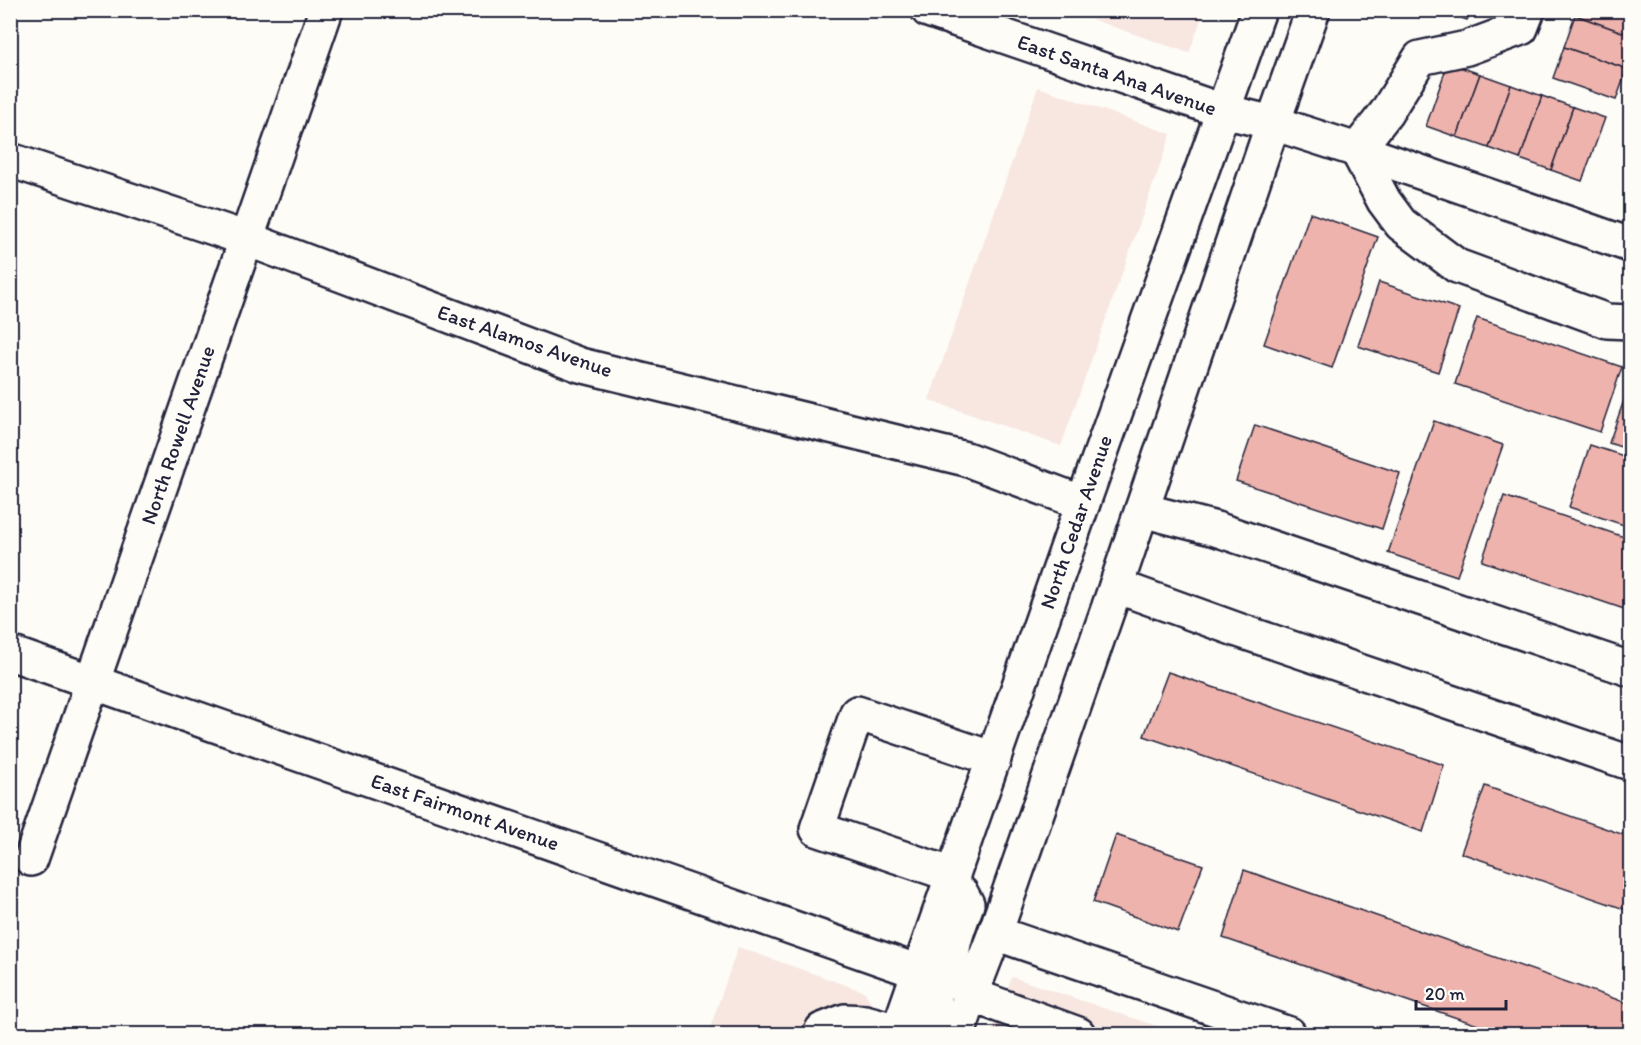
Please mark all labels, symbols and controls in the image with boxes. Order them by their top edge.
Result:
street label: East Santa Ana Avenue [1014,29,1220,120]
street label: East Alamos Avenue [434,299,616,382]
street label: North Rowell Avenue [135,342,220,528]
street label: North Cedar Avenue [1034,432,1117,612]
street label: East Fairmont Avenue [368,768,562,855]
scale bar [1416,973,1506,1011]
text: 20 m [1425,983,1465,1005]

